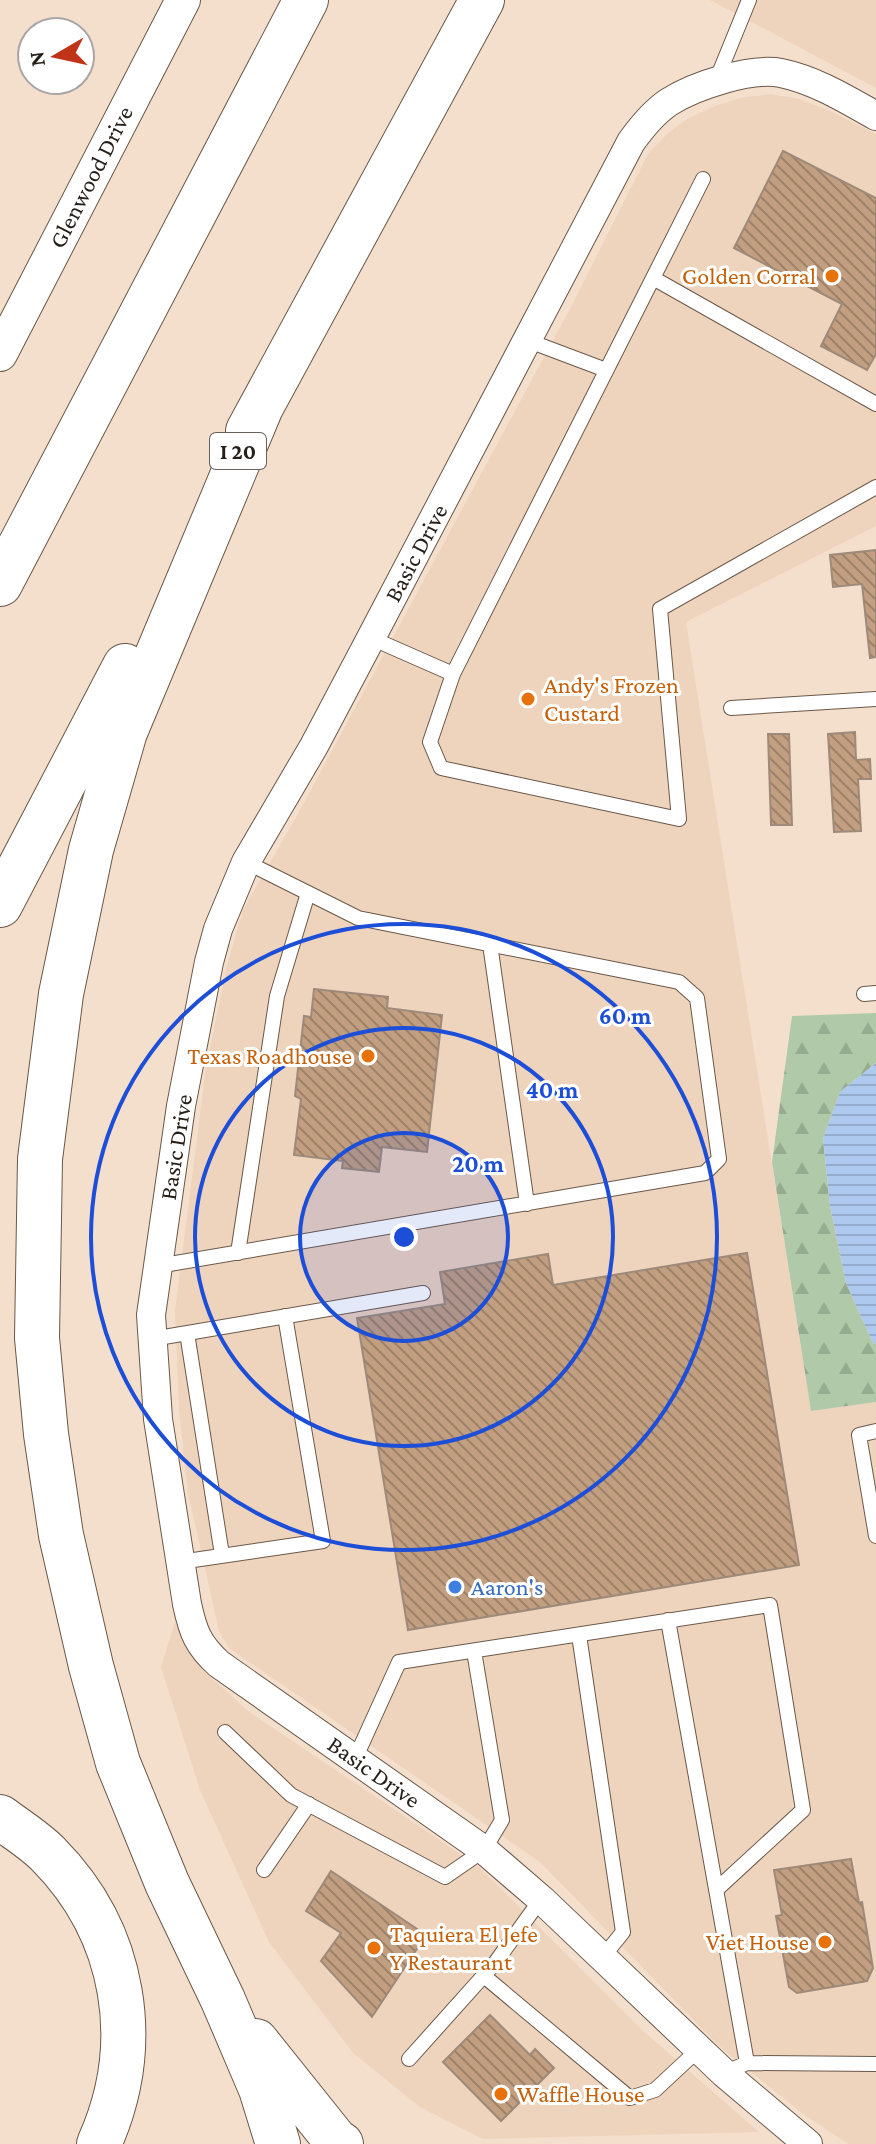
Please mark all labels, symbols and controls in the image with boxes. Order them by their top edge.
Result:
north arrow [16,16,96,96]
text: N [23,50,50,68]
street label: Glenwood Drive [43,101,138,252]
place label: Golden Corral [682,262,816,289]
marker: Golden Corral [823,267,841,285]
road number: I 20 [210,433,266,469]
street label: Basic Drive [379,499,452,606]
place label: Andy's Frozen Custard [544,671,679,726]
marker: Andy's Frozen Custard [519,690,537,708]
text: 60 m [599,1002,652,1029]
place label: Texas Roadhouse [187,1042,352,1069]
marker: Texas Roadhouse [359,1047,377,1065]
text: 40 m [526,1076,579,1103]
street label: Basic Drive [154,1092,197,1202]
text: 20 m [452,1150,505,1177]
centre of rings [390,1223,418,1251]
place label: Aaron's [471,1573,543,1600]
marker: Aaron's [446,1578,464,1596]
street label: Basic Drive [323,1730,426,1813]
place label: Taquiera El Jefe Y Restaurant [390,1920,538,1975]
place label: Viet House [706,1928,809,1955]
marker: Viet House [816,1933,834,1951]
marker: Taquiera El Jefe Y Restaurant [365,1939,383,1957]
place label: Waffle House [517,2080,645,2107]
marker: Waffle House [492,2085,510,2103]

